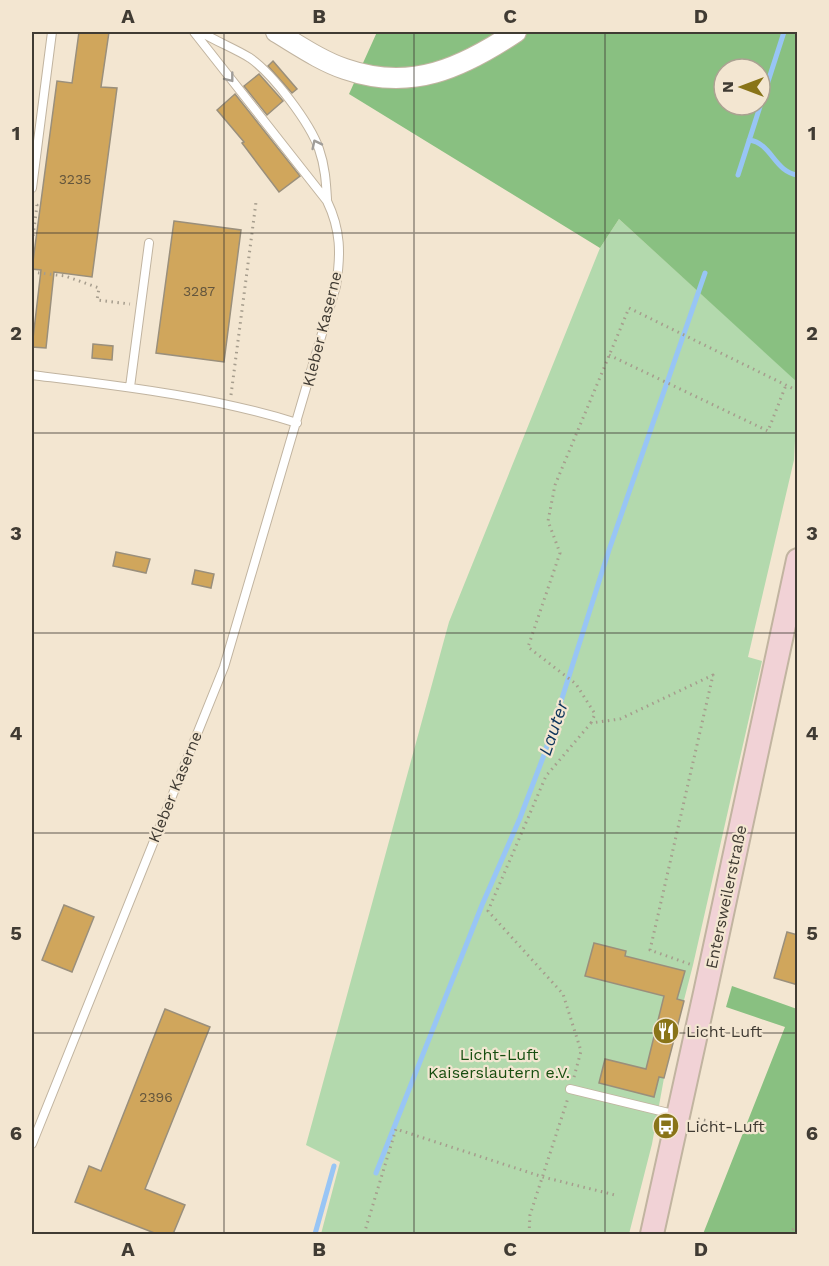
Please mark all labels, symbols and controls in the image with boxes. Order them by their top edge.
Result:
text: A [121,4,135,28]
text: B [312,4,326,28]
text: C [503,4,517,28]
text: D [694,4,708,28]
north arrow [712,57,772,117]
one-way arrow [223,71,234,82]
text: N [718,81,737,93]
text: 1 [12,121,20,145]
text: 1 [808,121,816,145]
one-way arrow [312,140,323,150]
house number: 3235 [59,171,91,187]
street label: Kleber Kaserne [298,269,346,389]
house number: 3287 [183,283,215,299]
text: 2 [10,321,22,345]
text: 2 [806,321,818,345]
text: 3 [10,521,22,545]
text: 3 [806,521,818,545]
water label: Lauter [534,697,572,758]
text: 4 [10,721,23,745]
text: 4 [806,721,819,745]
street label: Kleber Kaserne [144,729,206,845]
street label: Entersweilerstraße [701,823,751,971]
text: 5 [10,921,22,945]
text: 5 [806,921,818,945]
restaurant icon: Licht Luft [651,1016,681,1046]
place label: Licht Luft [686,1022,762,1041]
park label: Licht-Luft Kaiserslautern e.V. [428,1045,570,1082]
house number: 2396 [139,1089,173,1105]
bus stop icon: Licht-Luft [651,1111,681,1141]
place label: Licht-Luft [686,1117,765,1136]
text: 6 [10,1121,22,1145]
text: 6 [806,1121,818,1145]
text: A [121,1237,135,1261]
text: B [312,1237,326,1261]
text: C [503,1237,517,1261]
text: D [694,1237,708,1261]

